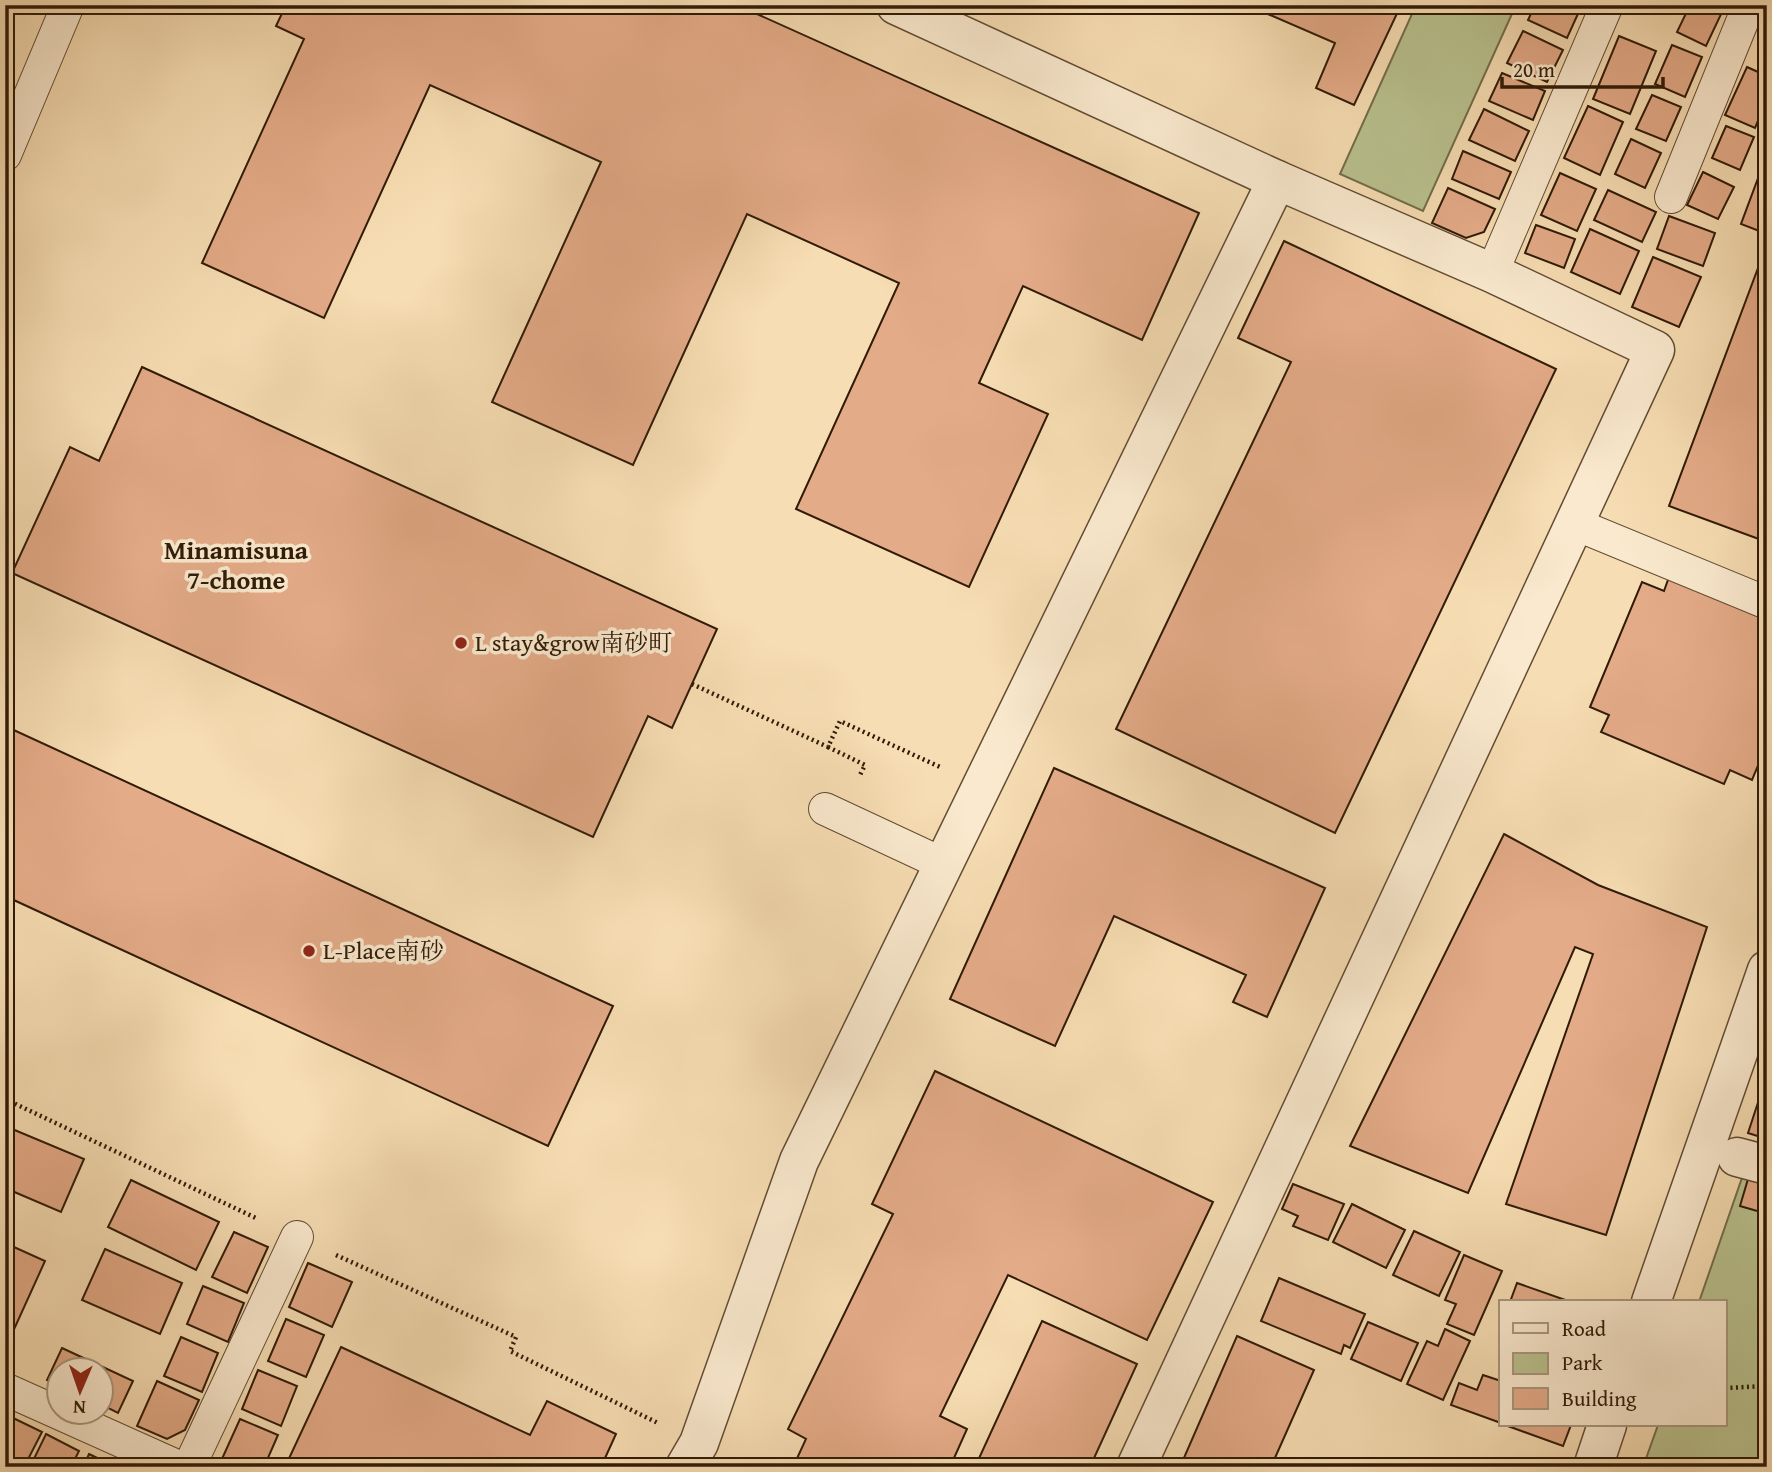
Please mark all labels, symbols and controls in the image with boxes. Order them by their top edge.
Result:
scale bar [1502,46,1664,90]
text: 20 m [1513,54,1555,85]
district label: Minamisuna 7-chome [164,530,309,599]
place label: L stay&grow南砂町 [475,625,672,660]
marker: L stay&grow南砂町 [453,635,469,651]
place label: L-Place南砂 [323,933,444,968]
marker: L-Place南砂 [301,943,317,959]
legend [1499,1300,1726,1426]
text: Road [1562,1313,1607,1344]
text: Park [1562,1347,1603,1378]
north arrow [46,1356,116,1426]
text: Building [1562,1383,1637,1414]
text: N [72,1394,86,1422]

